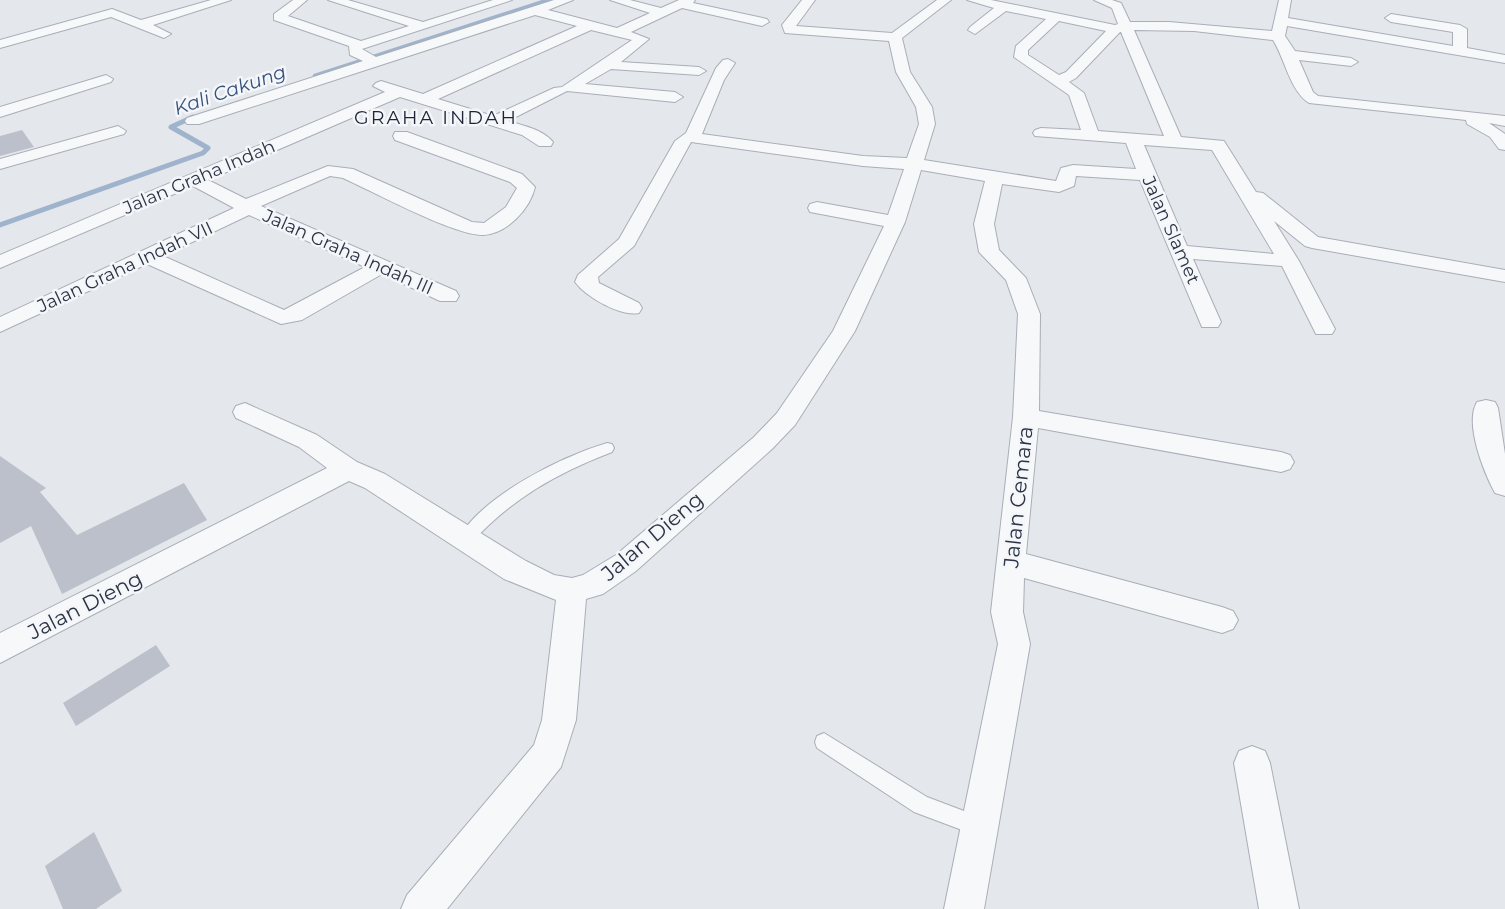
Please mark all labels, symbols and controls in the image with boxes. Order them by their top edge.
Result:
water label: Kali Cakung [171,60,289,120]
district label: GRAHA INDAH [354,106,518,129]
street label: Jalan Graha Indah [119,135,278,219]
street label: Jalan Slamet [1137,172,1205,287]
street label: Jalan Graha Indah III [259,204,437,299]
street label: Jalan Graha Indah VII [33,217,216,318]
street label: Jalan Cemara [998,425,1038,570]
street label: Jalan Dieng [595,486,708,586]
street label: Jalan Dieng [23,566,146,645]

